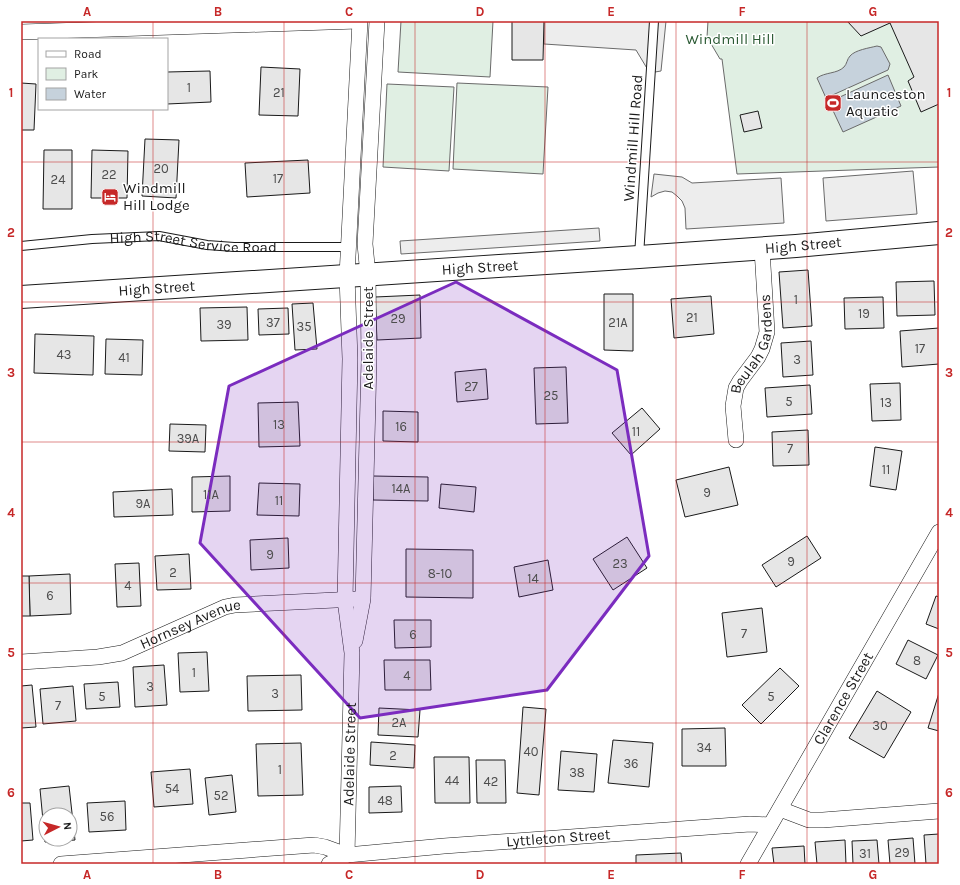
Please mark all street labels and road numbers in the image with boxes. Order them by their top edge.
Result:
street label: Windmill Hill Road [620,74,646,202]
street label: High Street Service Road [109,227,277,256]
street label: High Street [764,233,843,257]
street label: High Street [441,256,519,279]
street label: High Street [118,277,196,300]
street label: Adelaide Street [359,286,377,390]
street label: Beulah Gardens [726,294,776,395]
street label: Hornsey Avenue [137,596,241,653]
street label: Clarence Street [809,649,877,748]
street label: Adelaide Street [339,702,360,806]
street label: Lyttleton Street [505,825,611,851]

